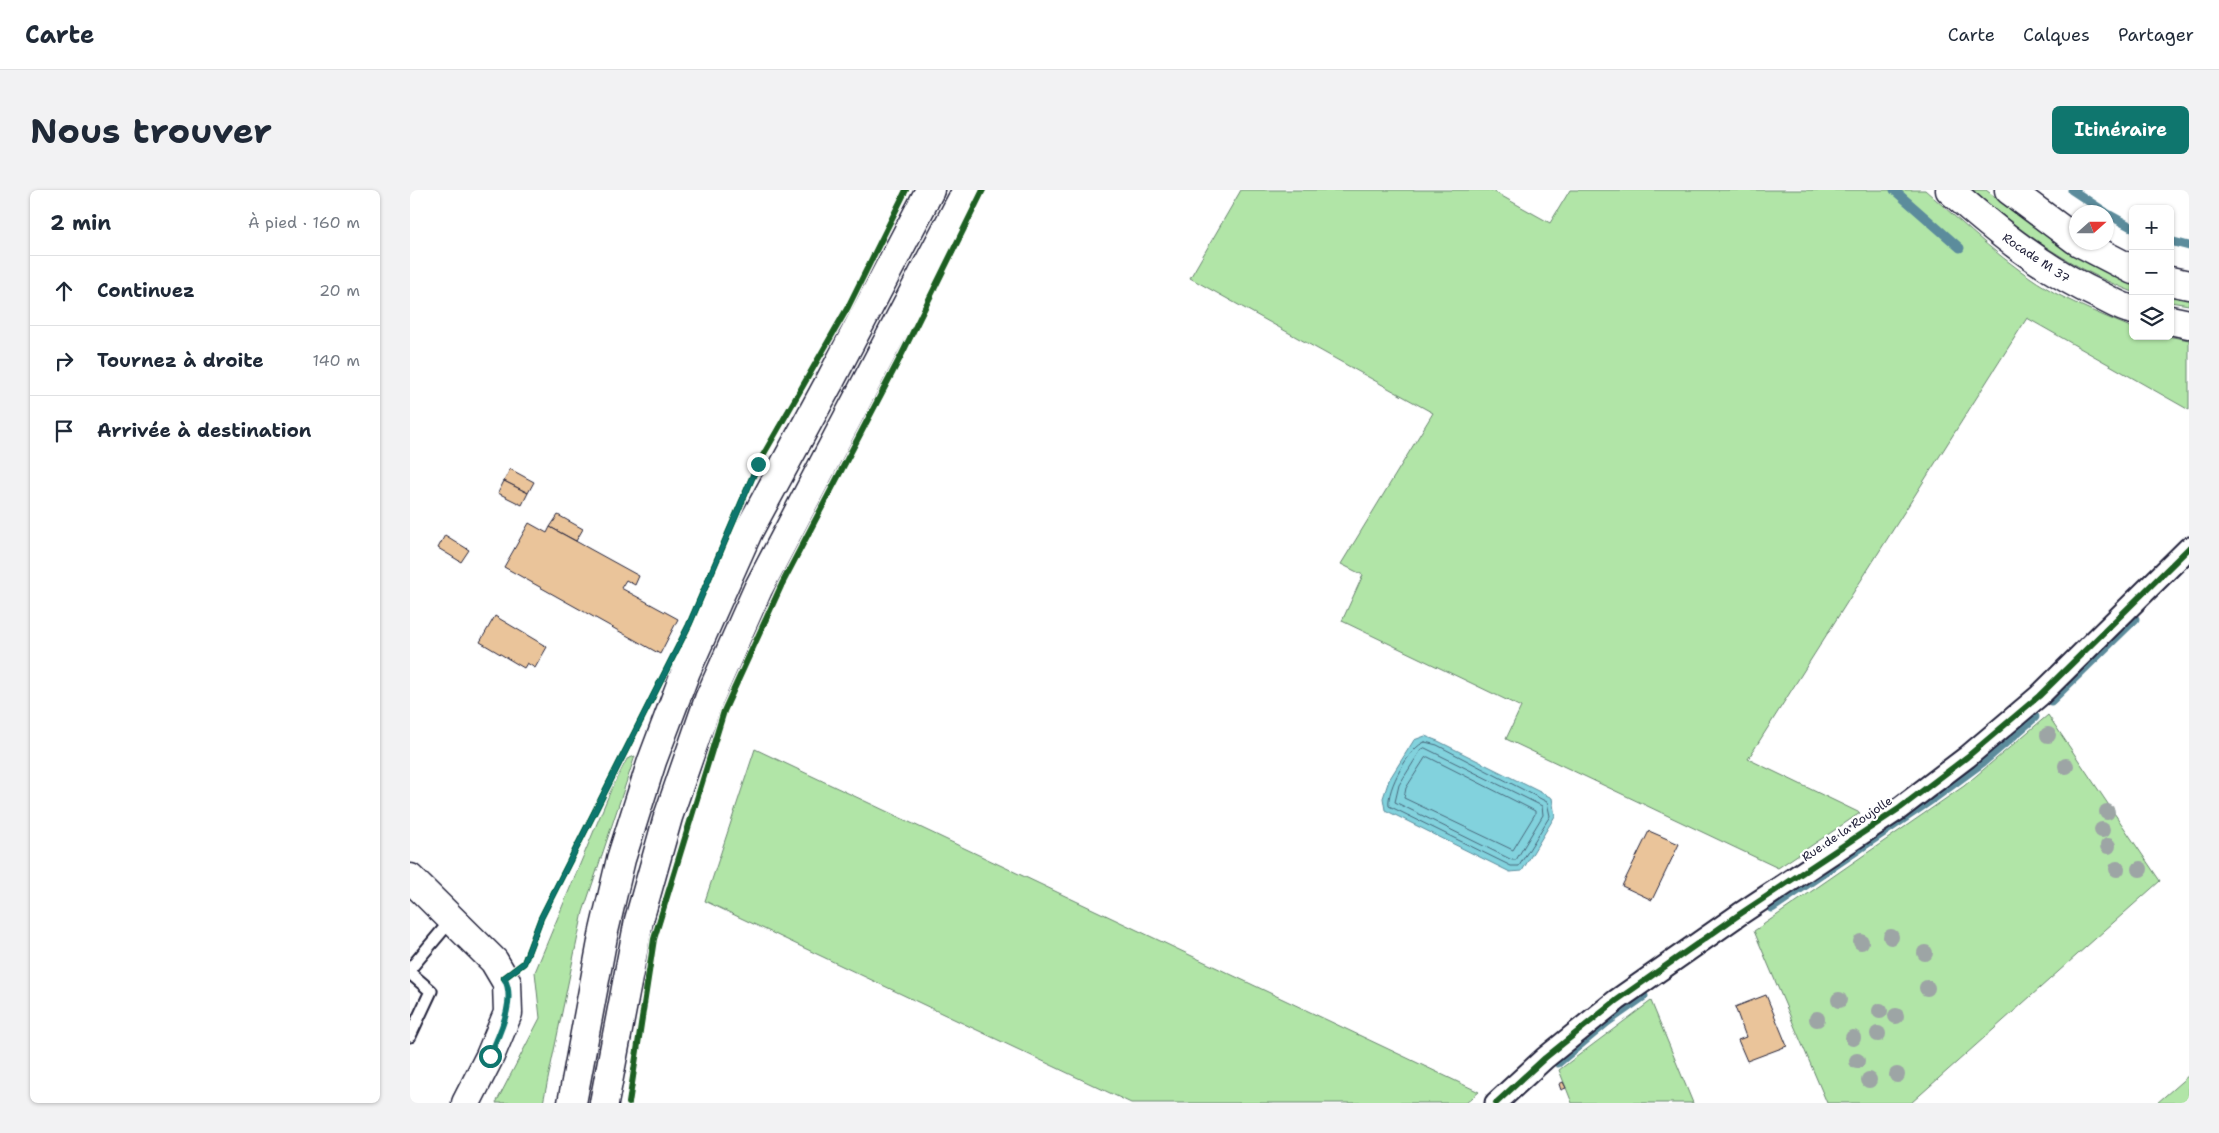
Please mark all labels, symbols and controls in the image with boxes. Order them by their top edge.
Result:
text: Carte [25,19,94,51]
text: Carte [1948,23,1995,47]
text: Calques [2023,23,2090,47]
text: Partager [2118,23,2194,47]
button: Itinéraire [2052,106,2189,154]
text: Nous trouver [30,107,272,154]
north arrow [2069,205,2114,250]
map controls [2129,205,2174,340]
button: + [2129,205,2174,250]
text: 2 min [50,209,111,237]
text: À pied · 160 m [248,212,360,233]
street label: Rocade M 37 [1999,230,2073,286]
button: − [2129,250,2174,295]
icon: ahead [50,277,78,305]
text: Continuez [97,278,195,303]
text: 20 m [319,280,360,301]
button: layers [2129,295,2174,340]
icon: right [50,347,78,375]
text: Tournez à droite [97,348,264,373]
text: 140 m [313,350,360,371]
icon: arrive [50,417,78,445]
text: Arrivée à destination [97,418,311,443]
route end [747,453,770,476]
street label: Rue de la Roujolle [1799,793,1895,865]
route start [479,1045,502,1068]

